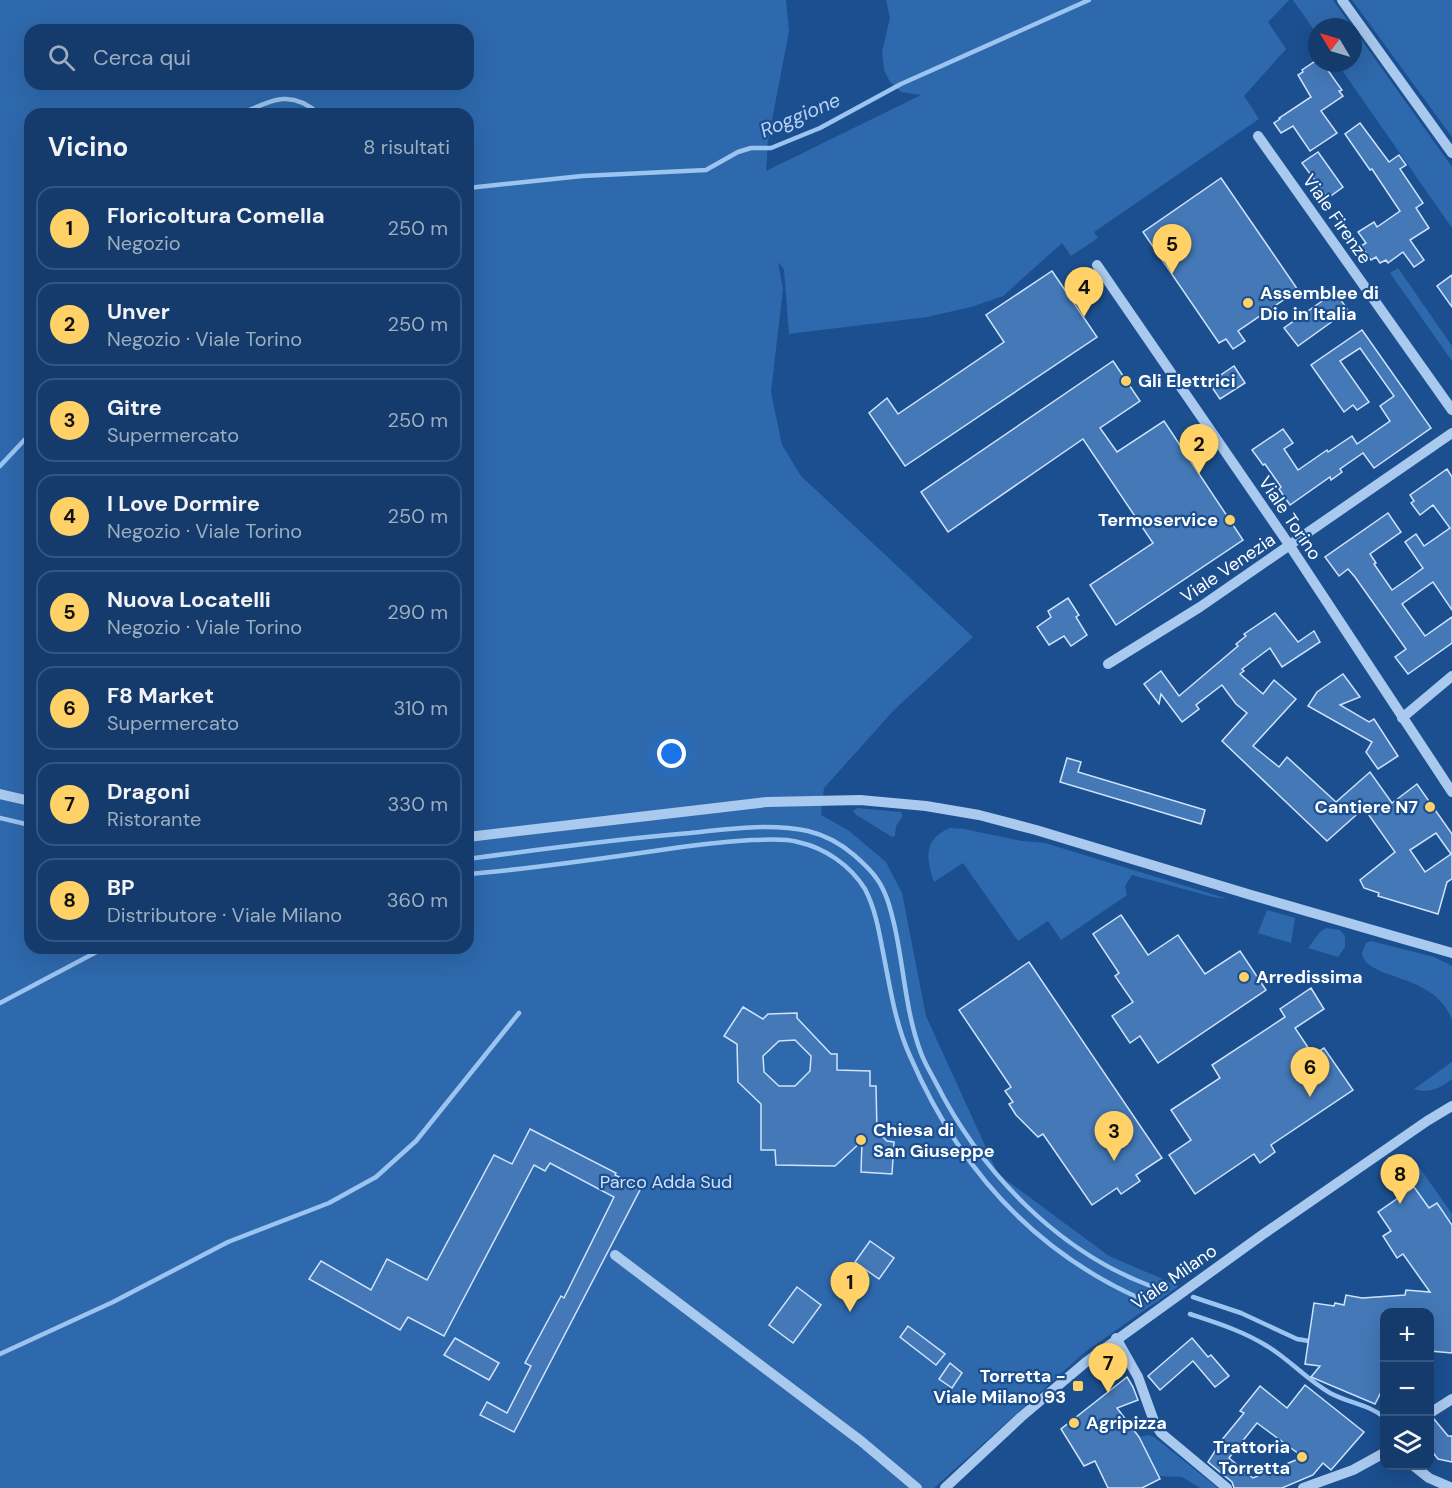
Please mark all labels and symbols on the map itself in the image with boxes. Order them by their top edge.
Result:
north arrow [1308,18,1362,72]
water label: Roggione [756,86,844,144]
street label: Viale Firenze [1297,169,1377,269]
pin: 5 [1152,224,1192,274]
pin: 4 [1064,268,1104,317]
place label: Assemblee di Dio in Italia [1260,281,1379,326]
marker: Assemblee di Dio in Italia [1241,296,1255,310]
place label: Gli Elettrici [1138,369,1236,393]
marker: Gli Elettrici [1119,374,1133,388]
pin: 2 [1180,424,1218,474]
street label: Viale Torino [1253,471,1327,565]
place label: Termoservice [1098,508,1218,532]
marker: Termoservice [1223,513,1237,527]
street label: Viale Venezia [1176,528,1280,608]
your location [657,739,686,768]
place label: Cantiere N7 [1314,795,1418,819]
marker: Cantiere N7 [1423,800,1437,814]
place label: Arredissima [1256,965,1362,989]
marker: Arredissima [1237,970,1251,984]
pin: 6 [1290,1048,1330,1097]
pin: 3 [1094,1112,1134,1161]
place label: Chiesa di San Giuseppe [873,1118,995,1163]
marker: Chiesa di San Giuseppe [854,1133,868,1147]
pin: 8 [1380,1154,1420,1204]
park label: Parco Adda Sud [600,1170,732,1194]
street label: Viale Milano [1126,1239,1222,1315]
pin: 1 [830,1262,870,1312]
pin: 7 [1088,1344,1128,1393]
place label: Torretta - Viale Milano 93 [933,1364,1066,1409]
marker: Torretta - Viale Milano 93 [1071,1379,1085,1393]
place label: Agripizza [1086,1411,1167,1435]
marker: Agripizza [1067,1416,1081,1430]
place label: Trattoria Torretta [1213,1435,1290,1480]
marker: Trattoria Torretta [1295,1450,1309,1464]

